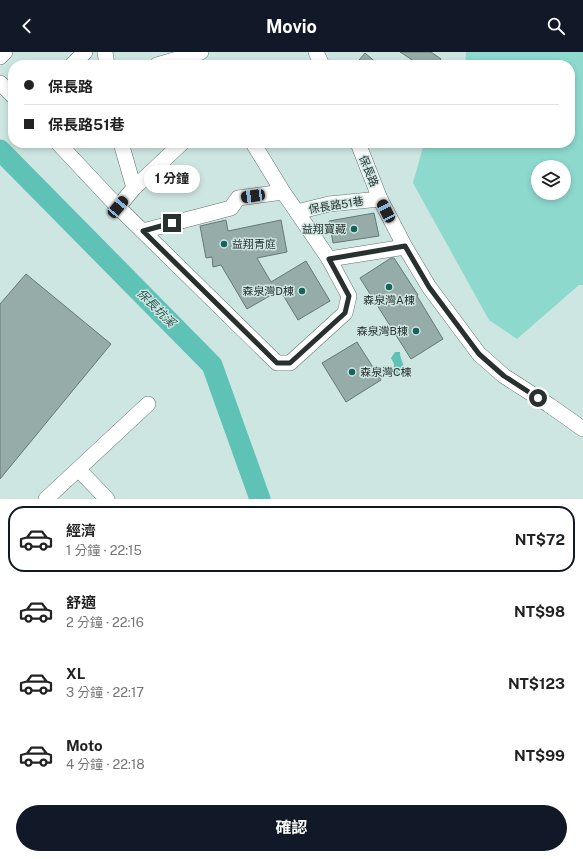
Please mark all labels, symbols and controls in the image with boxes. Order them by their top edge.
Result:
icon: back [16,15,38,37]
icon: search [545,15,567,37]
text: Movio [266,16,317,37]
text: 保長路 [48,78,93,95]
text: 保長路51巷 [48,116,125,133]
street label: 保長路 [357,153,381,189]
map controls [531,160,571,200]
button: layers [531,160,571,200]
callout: 1 分鐘 [144,165,200,193]
text: 1 分鐘 [155,171,189,186]
car [240,188,266,204]
car [106,194,130,220]
street label: 保長路51巷 [308,195,364,215]
car [375,198,397,224]
route end [163,214,181,232]
place label: 益翔寶藏 [302,223,346,235]
marker: 益翔寶藏 [349,224,359,234]
place label: 益翔青庭 [232,238,276,250]
marker: 益翔青庭 [219,239,229,249]
marker: 森泉灣A棟 [384,282,394,292]
place label: 森泉灣D棟 [242,285,294,297]
water label: 保長坑溪 [134,286,179,331]
marker: 森泉灣D棟 [297,286,307,296]
place label: 森泉灣A棟 [363,294,415,306]
place label: 森泉灣B棟 [357,325,408,337]
marker: 森泉灣B棟 [411,326,421,336]
place label: 森泉灣C棟 [360,366,412,378]
marker: 森泉灣C棟 [347,367,357,377]
route start [529,389,547,407]
icon: car [18,521,54,557]
text: 經濟 [66,522,96,539]
text: NT$72 [515,531,565,548]
text: 1 分鐘 · 22:15 [66,543,142,558]
icon: car [18,593,54,629]
text: 舒適 [66,594,96,611]
text: NT$98 [514,603,565,620]
text: 2 分鐘 · 22:16 [66,615,144,630]
icon: car [18,665,54,701]
text: XL [66,665,85,682]
text: NT$123 [508,675,565,692]
text: 3 分鐘 · 22:17 [66,685,144,700]
icon: car [18,737,54,773]
text: Moto [66,737,103,754]
text: NT$99 [514,747,565,764]
text: 4 分鐘 · 22:18 [66,757,145,772]
button: 確認 [16,805,567,851]

